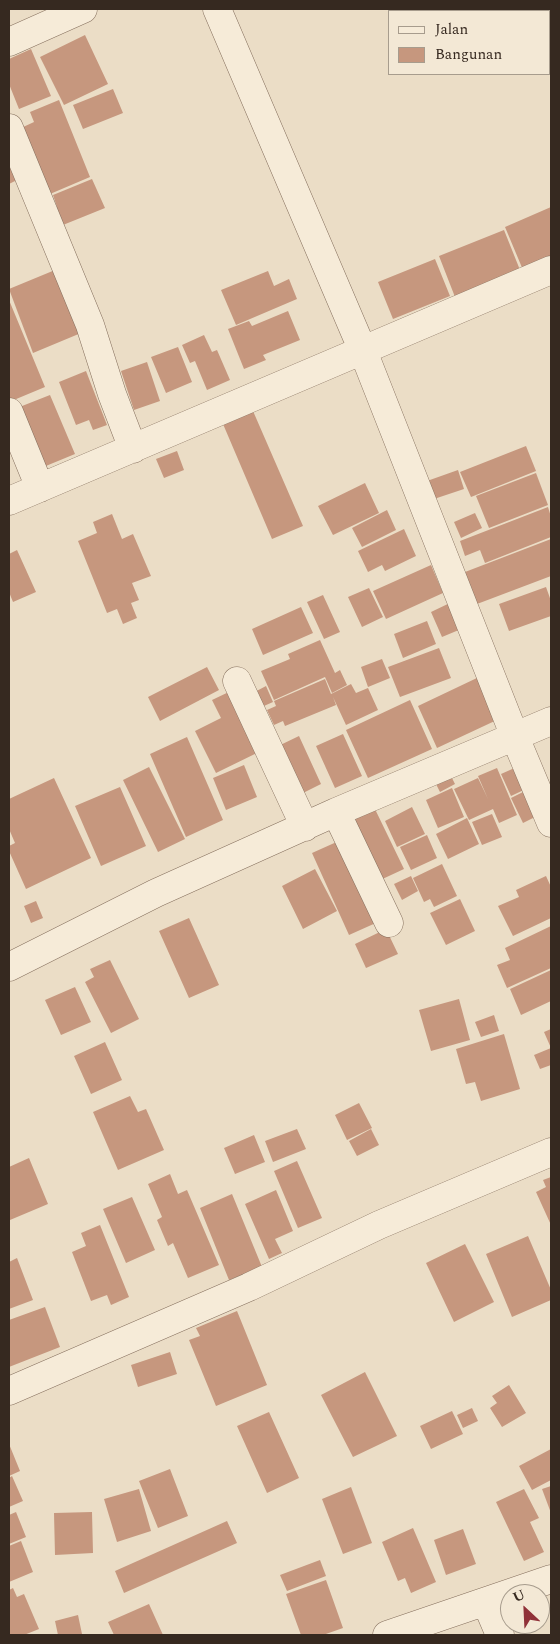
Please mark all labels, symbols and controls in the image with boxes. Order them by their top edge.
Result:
legend [388,10,550,75]
text: Jalan [435,18,468,41]
text: Bangunan [435,43,502,66]
north arrow [500,1584,550,1634]
text: U [509,1584,529,1608]

